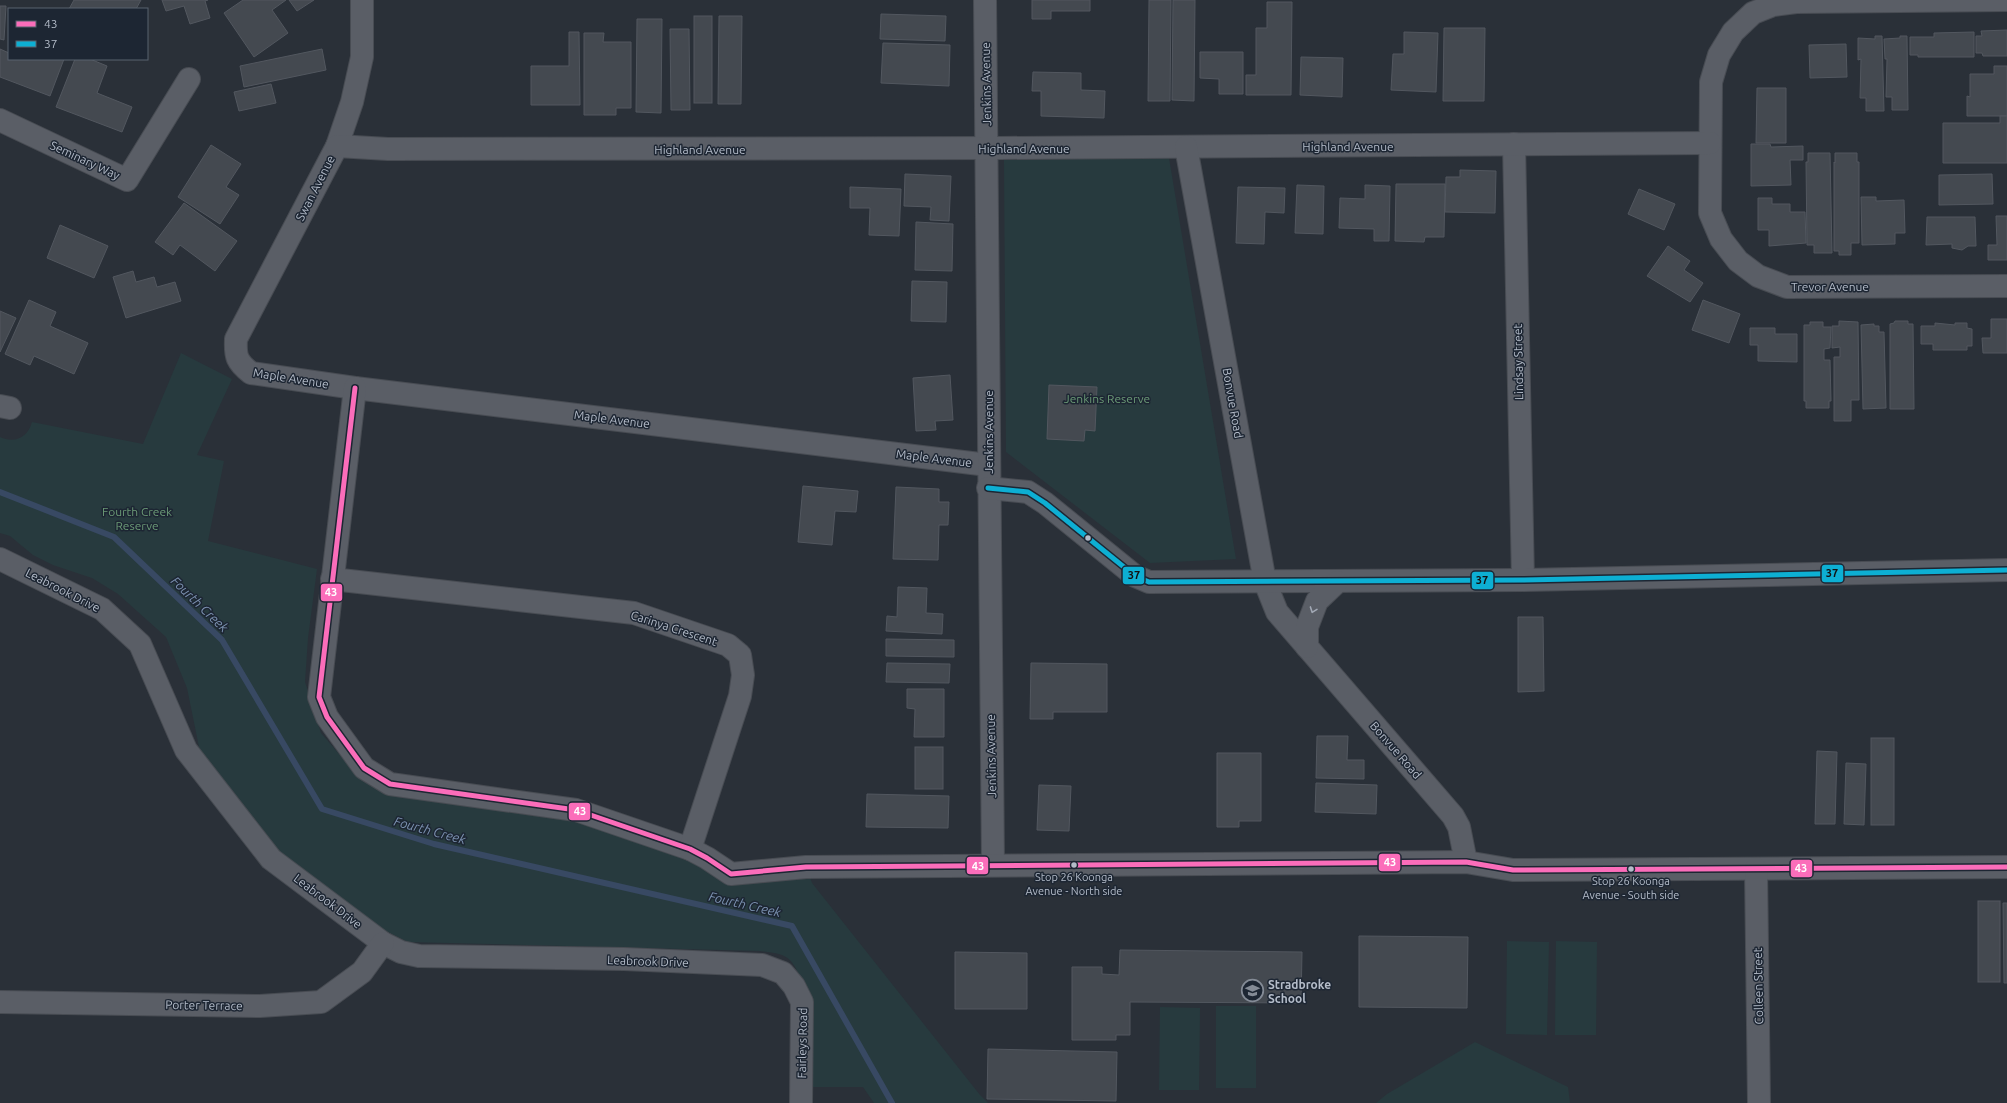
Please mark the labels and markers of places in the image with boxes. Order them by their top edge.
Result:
unlabelled marker [1083,533,1093,543]
marker: Stop 26 Koonga Avenue - North side [1069,860,1079,870]
marker: Stop 26 Koonga Avenue - South side [1626,864,1636,874]
place label: Stop 26 Koonga Avenue - North side [1026,871,1122,897]
place label: Stop 26 Koonga Avenue - South side [1583,875,1679,901]
school or university icon: Stradbroke School [1239,978,1265,1004]
place label: Stradbroke School [1268,978,1331,1005]

